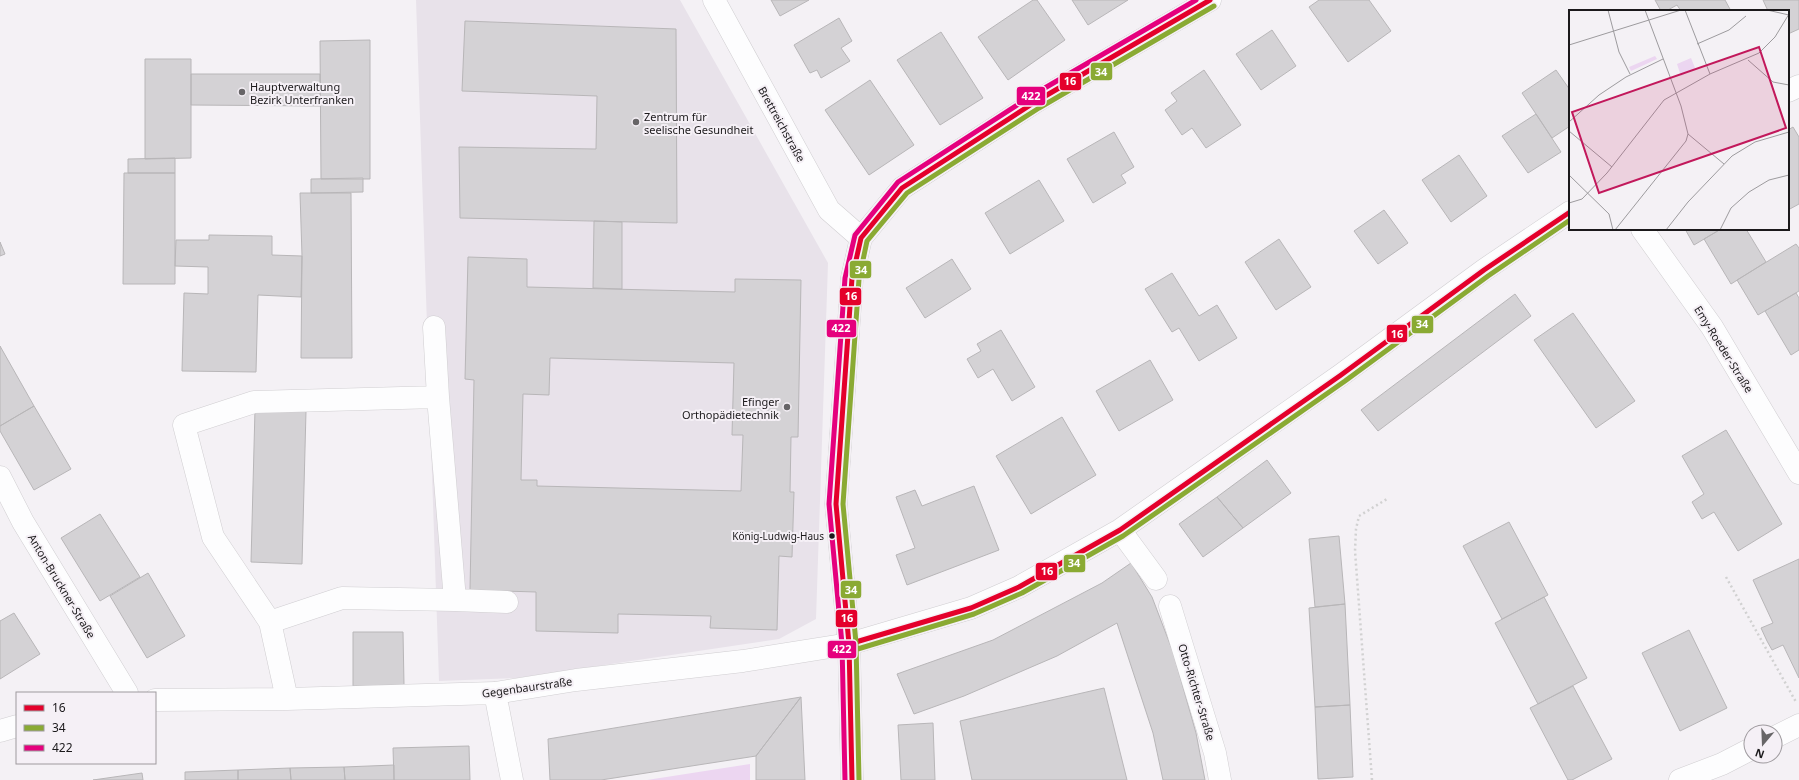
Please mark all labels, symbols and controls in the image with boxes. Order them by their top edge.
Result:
inset map [1569,10,1789,230]
line badge: 34 [1090,62,1113,81]
text: 34 [1095,64,1108,79]
line badge: 16 [1059,72,1082,91]
text: 16 [1064,73,1076,88]
place label: Hauptverwaltung Bezirk Unterfranken [250,79,354,107]
street label: Brettreichstraße [755,84,809,164]
line badge: 422 [1016,86,1046,106]
marker: Hauptverwaltung Bezirk Unterfranken [237,87,247,97]
text: 422 [1022,88,1040,103]
place label: Zentrum für seelische Gesundheit [644,109,753,137]
marker: Zentrum für seelische Gesundheit [631,117,641,127]
line badge: 34 [849,260,872,279]
text: 34 [855,262,868,277]
line badge: 16 [839,287,862,306]
text: 16 [845,288,857,303]
street label: Emy-Roeder-Straße [1691,303,1757,395]
line badge: 34 [1411,315,1434,334]
text: 34 [1416,316,1429,331]
line badge: 422 [826,319,857,338]
text: 422 [832,320,850,335]
line badge: 16 [1386,324,1408,343]
text: 16 [1391,326,1403,341]
place label: Efinger Orthopädietechnik [682,394,779,422]
marker: Efinger Orthopädietechnik [782,402,792,412]
place label: König-Ludwig-Haus [732,529,824,543]
street label: Anton-Bruckner-Straße [25,531,99,641]
marker: König-Ludwig-Haus [827,531,837,541]
line badge: 34 [1063,554,1086,573]
text: 34 [1068,555,1081,570]
line badge: 16 [1035,562,1058,581]
text: 16 [1041,563,1053,578]
line badge: 34 [840,580,862,599]
text: 34 [845,582,858,597]
line badge: 16 [835,609,858,628]
text: 16 [841,610,853,625]
line badge: 422 [827,640,857,659]
text: 422 [833,641,851,656]
street label: Otto-Richter-Straße [1175,642,1219,742]
street label: Gegenbaurstraße [481,673,573,701]
legend [16,692,156,764]
text: 16 [52,699,66,716]
text: 34 [52,719,66,736]
north arrow [1743,724,1783,764]
text: 422 [52,739,73,756]
text: N [1753,745,1766,762]

